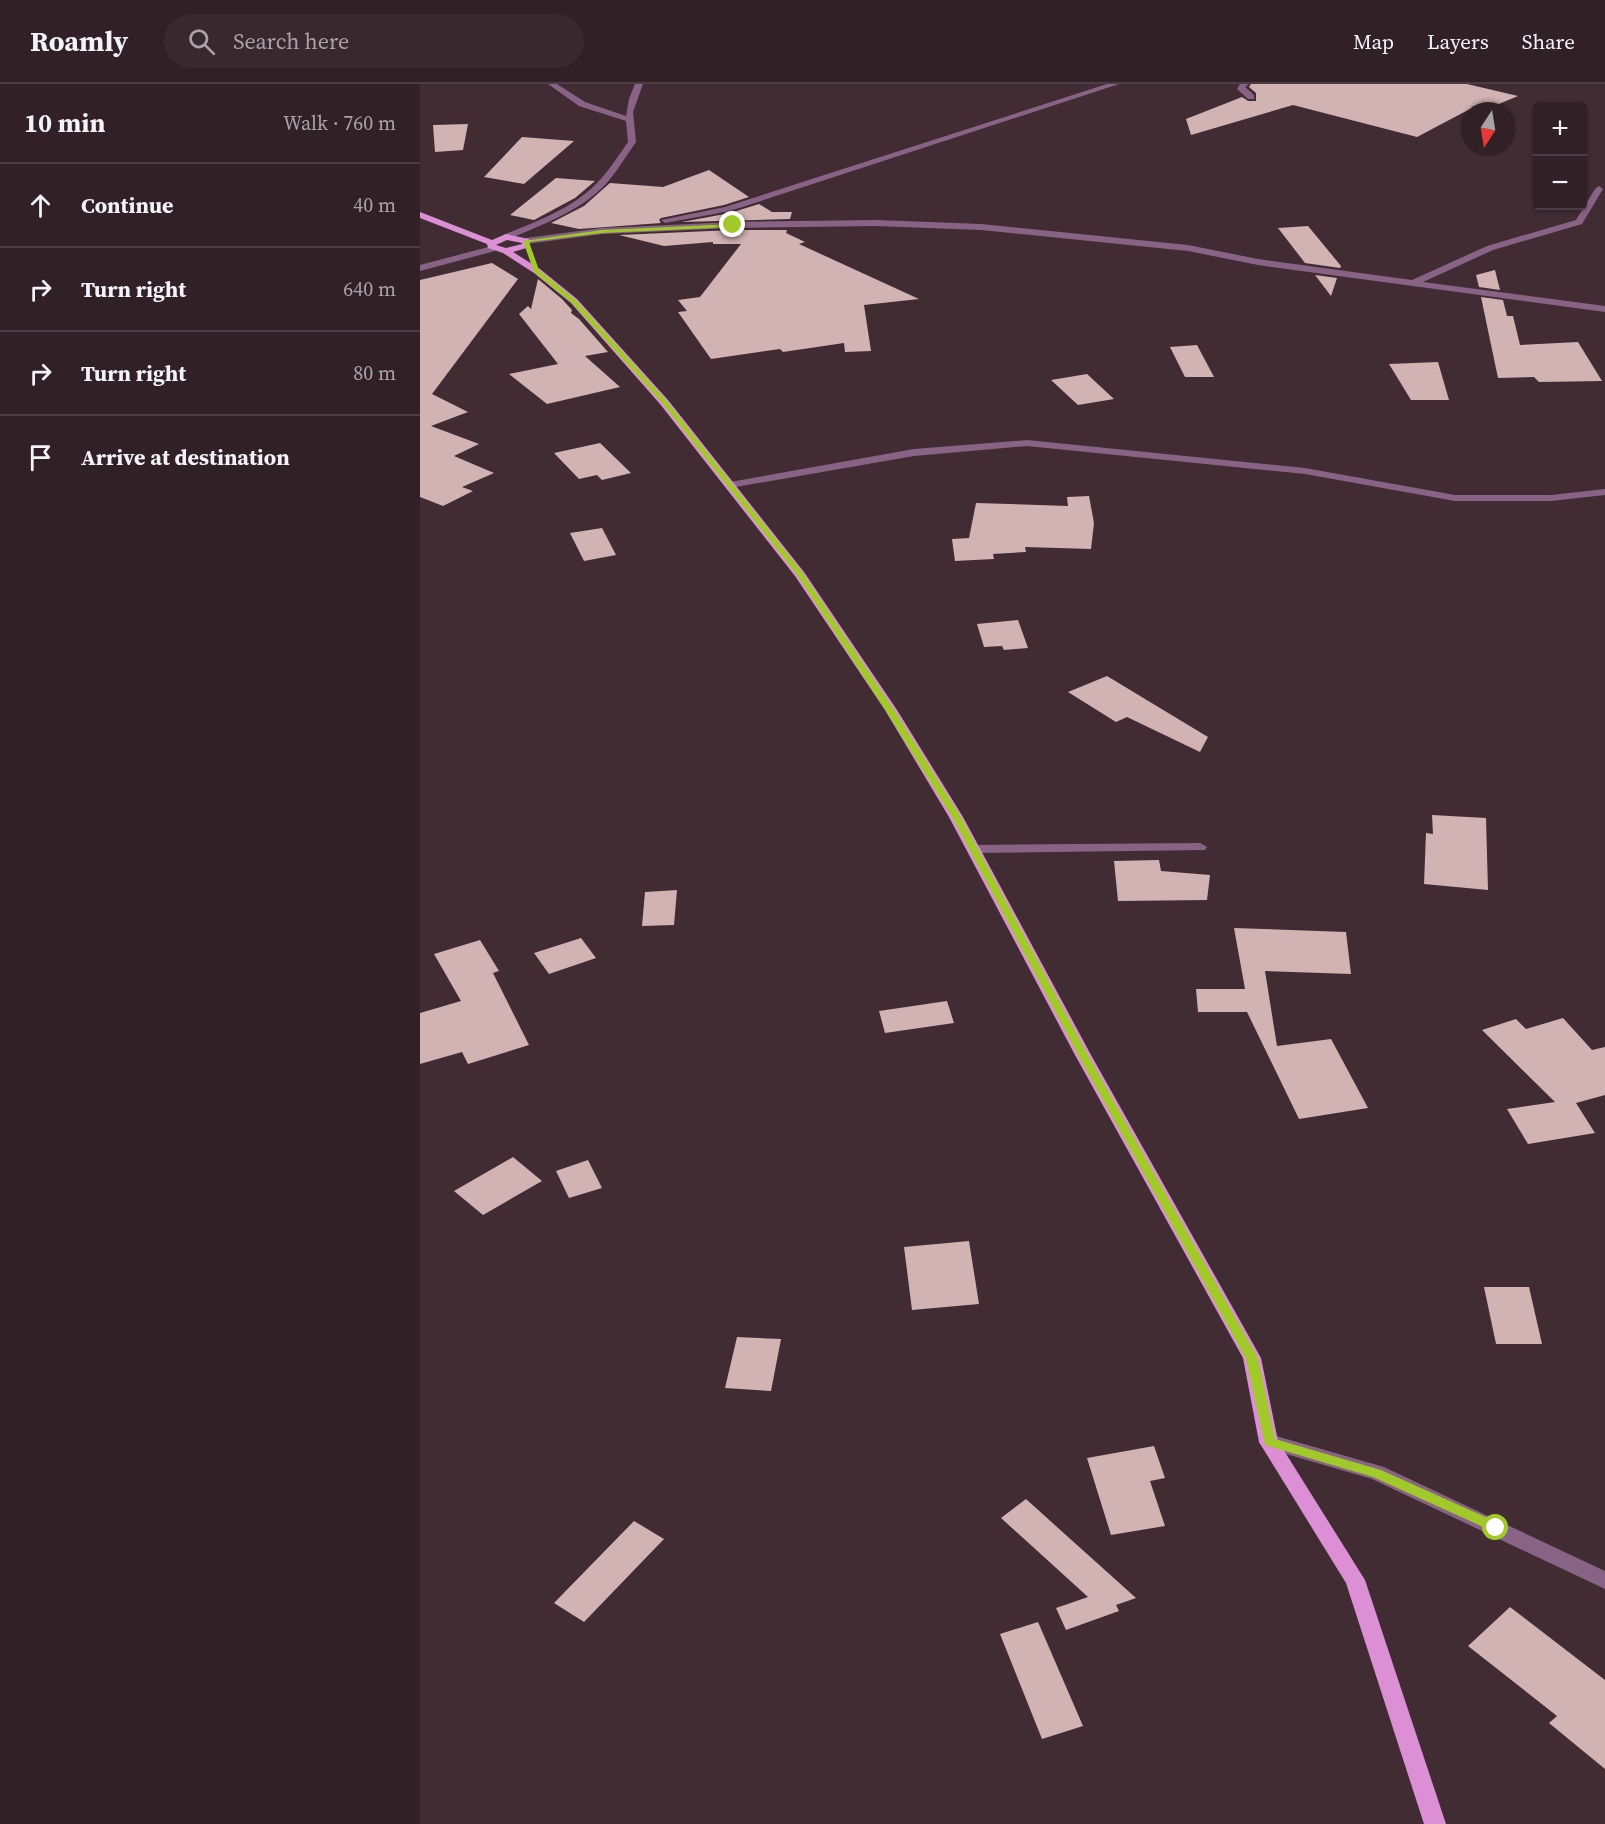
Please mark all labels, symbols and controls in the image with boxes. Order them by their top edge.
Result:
search box [164,14,584,68]
text: Roamly [30,22,128,60]
icon: search [185,25,218,58]
text: Search here [233,26,349,56]
text: Map [1353,27,1394,56]
text: Layers [1427,27,1489,56]
text: Share [1522,27,1575,56]
north arrow [1461,102,1515,156]
map controls [1533,102,1587,210]
button: + [1533,102,1587,156]
text: 10 min [24,105,106,141]
text: Walk · 760 m [283,109,396,137]
button: − [1533,156,1587,210]
icon: ahead [24,189,57,222]
text: Continue [81,190,174,220]
text: 40 m [353,191,396,219]
route end [719,211,745,237]
icon: right [24,273,57,306]
text: Turn right [81,274,186,304]
text: 640 m [343,275,396,303]
icon: right [24,357,57,390]
text: Turn right [81,358,186,388]
text: 80 m [353,359,396,387]
icon: arrive [24,441,57,474]
text: Arrive at destination [81,442,290,472]
route start [1482,1514,1508,1540]

